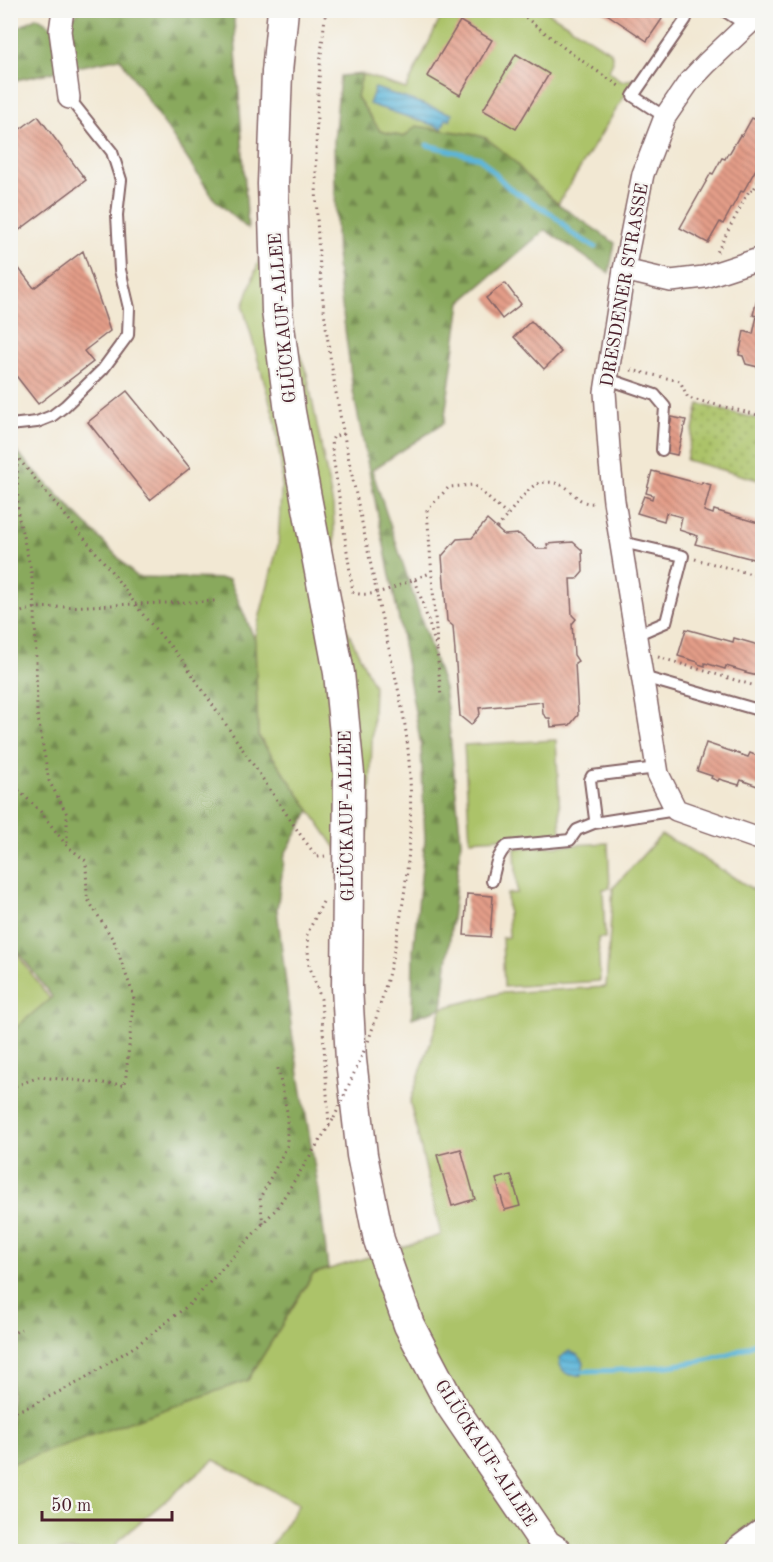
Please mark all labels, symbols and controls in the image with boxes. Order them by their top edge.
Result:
street label: DRESDENER STRASSE [598,182,652,388]
street label: GLÜCKAUF-ALLEE [263,232,299,404]
street label: GLÜCKAUF-ALLEE [333,730,357,902]
street label: GLÜCKAUF-ALLEE [431,1375,543,1530]
scale bar [42,1484,172,1522]
text: 50 m [51,1497,91,1515]

